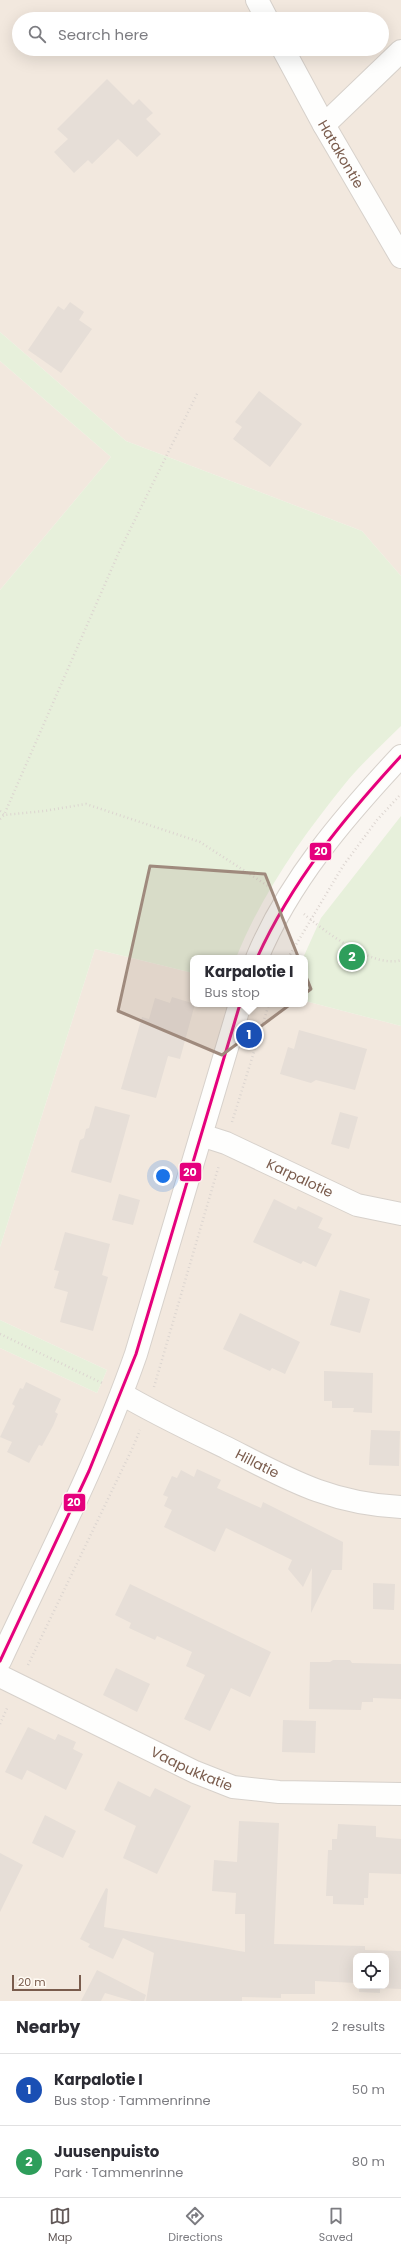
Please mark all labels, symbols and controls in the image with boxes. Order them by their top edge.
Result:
search box [12,12,389,56]
icon: search [26,23,48,45]
text: Search here [58,24,148,45]
street label: Hatakontie [313,116,369,192]
line badge: 20 [309,842,332,861]
text: 20 [314,843,328,859]
pin: 2 [339,942,365,972]
popup [190,955,308,1007]
text: Karpalotie I [205,961,293,982]
text: Bus stop [205,983,260,1002]
pin: 1 [236,1020,262,1050]
street label: Karpalotie [263,1154,337,1202]
line badge: 20 [179,1162,202,1182]
text: 20 [183,1164,197,1180]
your location [153,1166,173,1186]
street label: Hillatie [232,1444,283,1483]
line badge: 20 [63,1493,86,1512]
text: 20 [67,1494,81,1510]
street label: Vaapukkatie [147,1742,236,1796]
map controls [353,1953,389,1989]
button: locate [353,1953,389,1989]
scale bar [12,1973,81,1992]
text: 20 m [18,1974,46,1990]
text: Nearby [16,2015,80,2039]
text: 2 results [331,2017,385,2036]
text: Karpalotie I [54,2069,143,2090]
text: 1 [27,2080,31,2099]
text: 50 m [352,2080,385,2099]
text: Bus stop · Tammenrinne [54,2091,211,2110]
text: Juusenpuisto [54,2141,159,2162]
text: 2 [25,2152,33,2171]
text: 80 m [352,2152,385,2171]
text: Park · Tammenrinne [54,2163,183,2182]
tab: Map [48,2205,72,2246]
tab: Directions [168,2205,223,2246]
tab: Saved [319,2205,353,2246]

